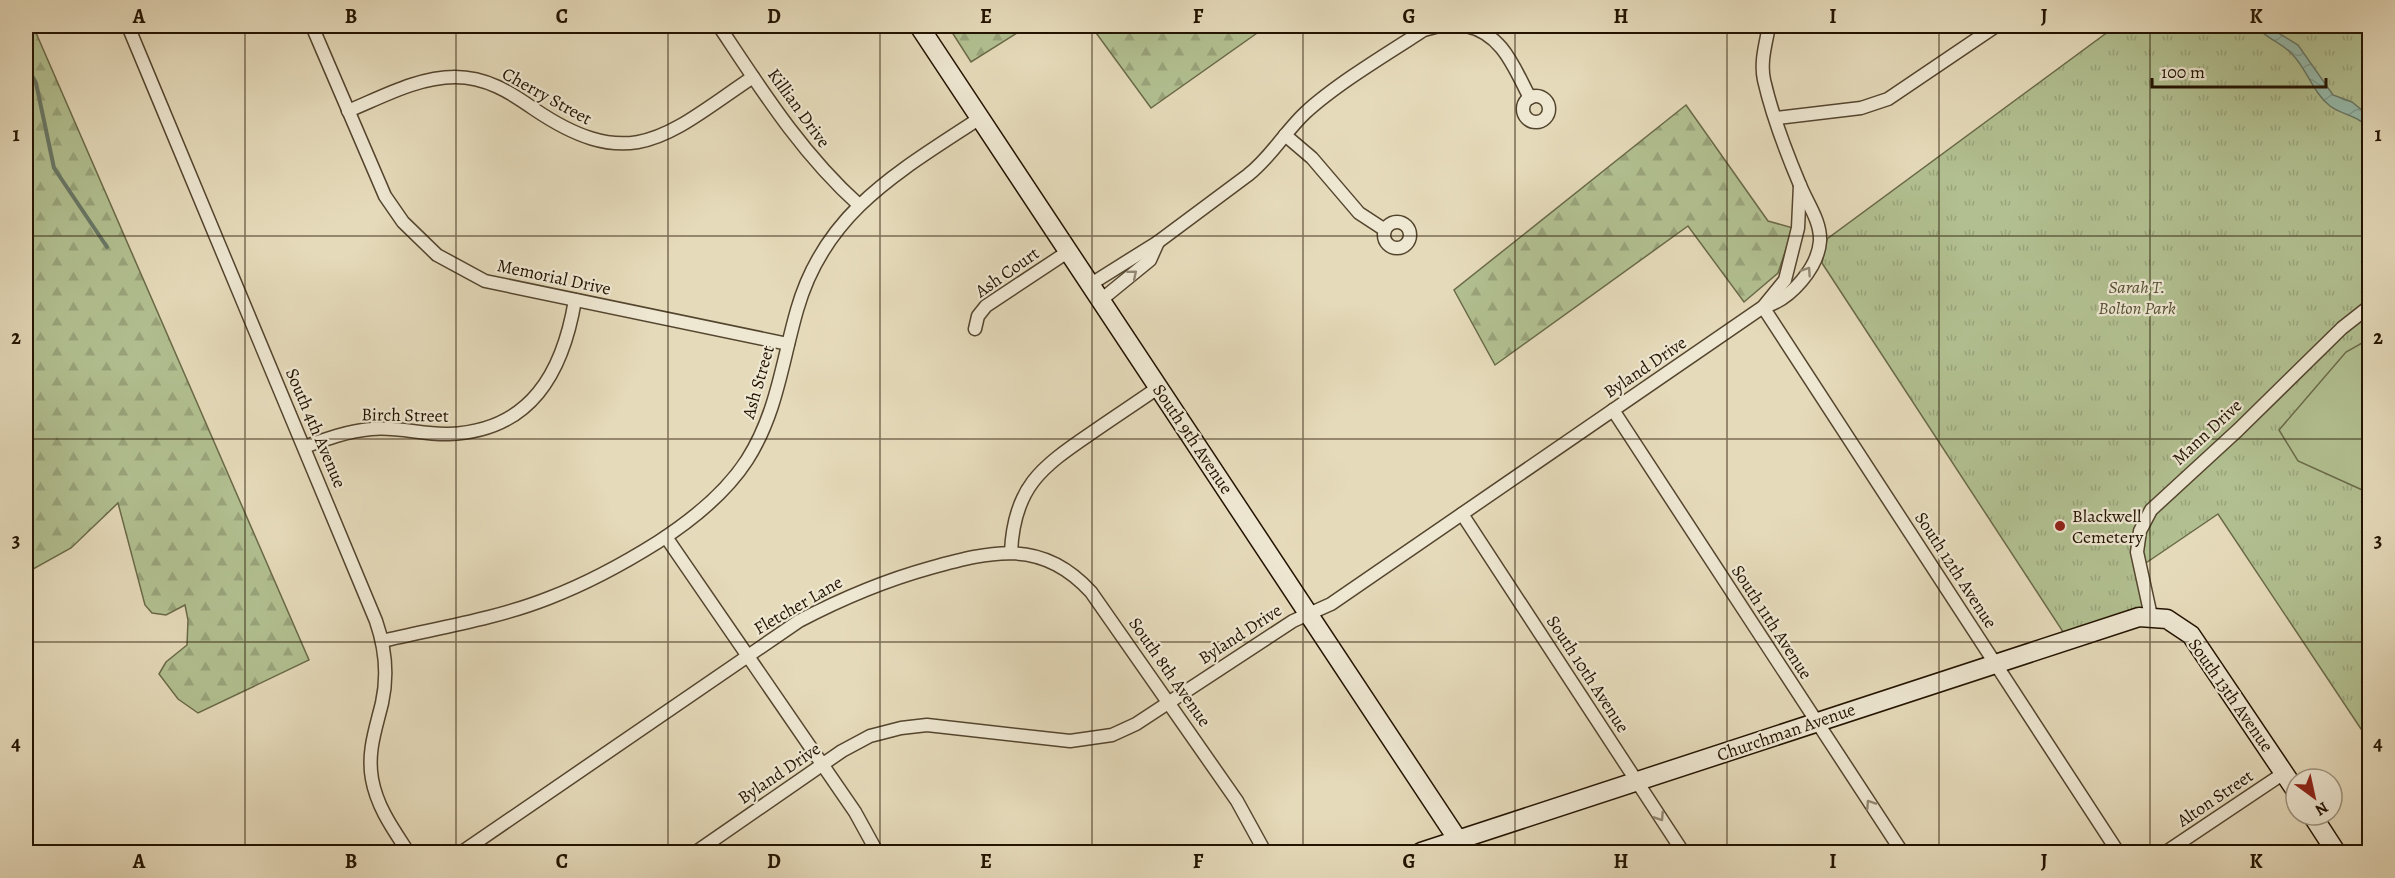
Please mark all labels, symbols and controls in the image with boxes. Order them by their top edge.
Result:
text: A [132,3,146,30]
text: B [345,3,357,30]
text: C [556,3,568,30]
text: D [767,3,781,30]
text: E [980,3,992,30]
text: F [1193,3,1204,30]
text: G [1402,3,1416,30]
text: H [1614,3,1629,30]
text: I [1829,3,1837,30]
text: J [2041,3,2048,30]
text: K [2249,3,2263,30]
scale bar [2152,51,2326,89]
text: 100 m [2161,60,2205,84]
street label: Cherry Street [498,62,596,130]
street label: Killian Drive [762,64,836,152]
text: 1 [12,121,20,148]
text: 1 [2374,121,2382,148]
street label: Ash Court [969,241,1044,303]
street label: Memorial Drive [495,253,613,301]
one-way arrow [1800,267,1811,278]
one-way arrow [1126,271,1137,282]
park label: Sarah T. Bolton Park [2098,275,2176,320]
text: 2 [11,324,21,351]
text: 2 [2373,324,2383,351]
street label: Byland Drive [1599,331,1691,403]
street label: Ash Street [736,342,780,422]
street label: South 4th Avenue [280,364,352,492]
street label: South 9th Avenue [1147,379,1239,499]
street label: Mann Drive [2167,394,2247,470]
street label: Birch Street [361,402,449,428]
place label: Blackwell Cemetery [2072,504,2144,549]
street label: South 12th Avenue [1909,507,2003,633]
marker: Blackwell Cemetery [2053,519,2067,533]
text: 3 [12,527,20,554]
text: 3 [2374,527,2382,554]
street label: South 11th Avenue [1726,560,1818,684]
street label: Fletcher Lane [749,570,847,640]
street label: Byland Drive [1194,598,1286,670]
street label: South 10th Avenue [1541,611,1635,737]
street label: South 8th Avenue [1123,613,1217,731]
street label: South 13th Avenue [2183,633,2279,757]
street label: Churchman Avenue [1714,697,1858,767]
text: 4 [11,730,21,757]
text: 4 [2373,730,2383,757]
street label: Byland Drive [733,737,825,809]
street label: Alton Street [2171,764,2258,833]
north arrow [2284,767,2344,827]
text: N [2310,796,2333,821]
one-way arrow [1866,799,1877,810]
one-way arrow [1653,810,1664,821]
text: A [132,848,146,875]
text: B [345,848,357,875]
text: C [556,848,568,875]
text: D [767,848,781,875]
text: E [980,848,992,875]
text: F [1193,848,1204,875]
text: G [1402,848,1416,875]
text: H [1614,848,1629,875]
text: I [1829,848,1837,875]
text: J [2041,848,2048,875]
text: K [2249,848,2263,875]

